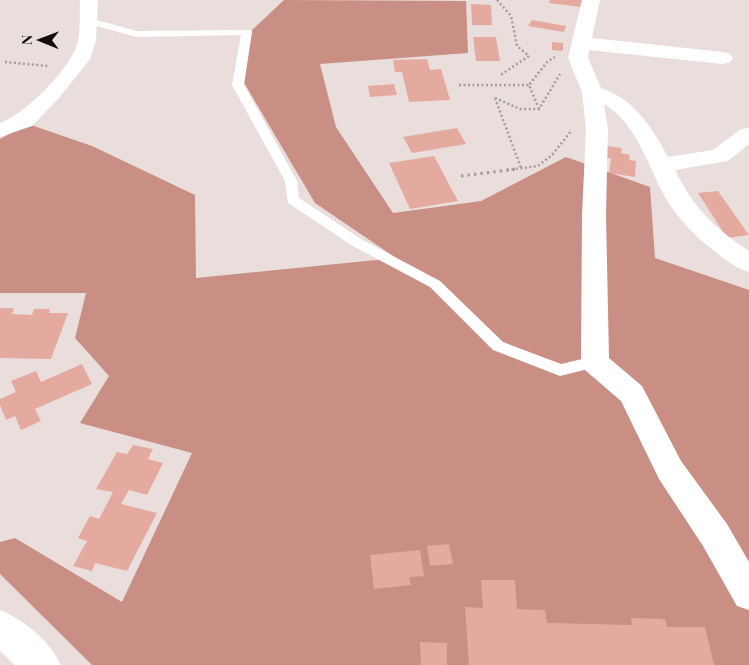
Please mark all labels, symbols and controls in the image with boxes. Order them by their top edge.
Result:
north arrow [15,15,65,65]
text: N [17,35,36,45]

